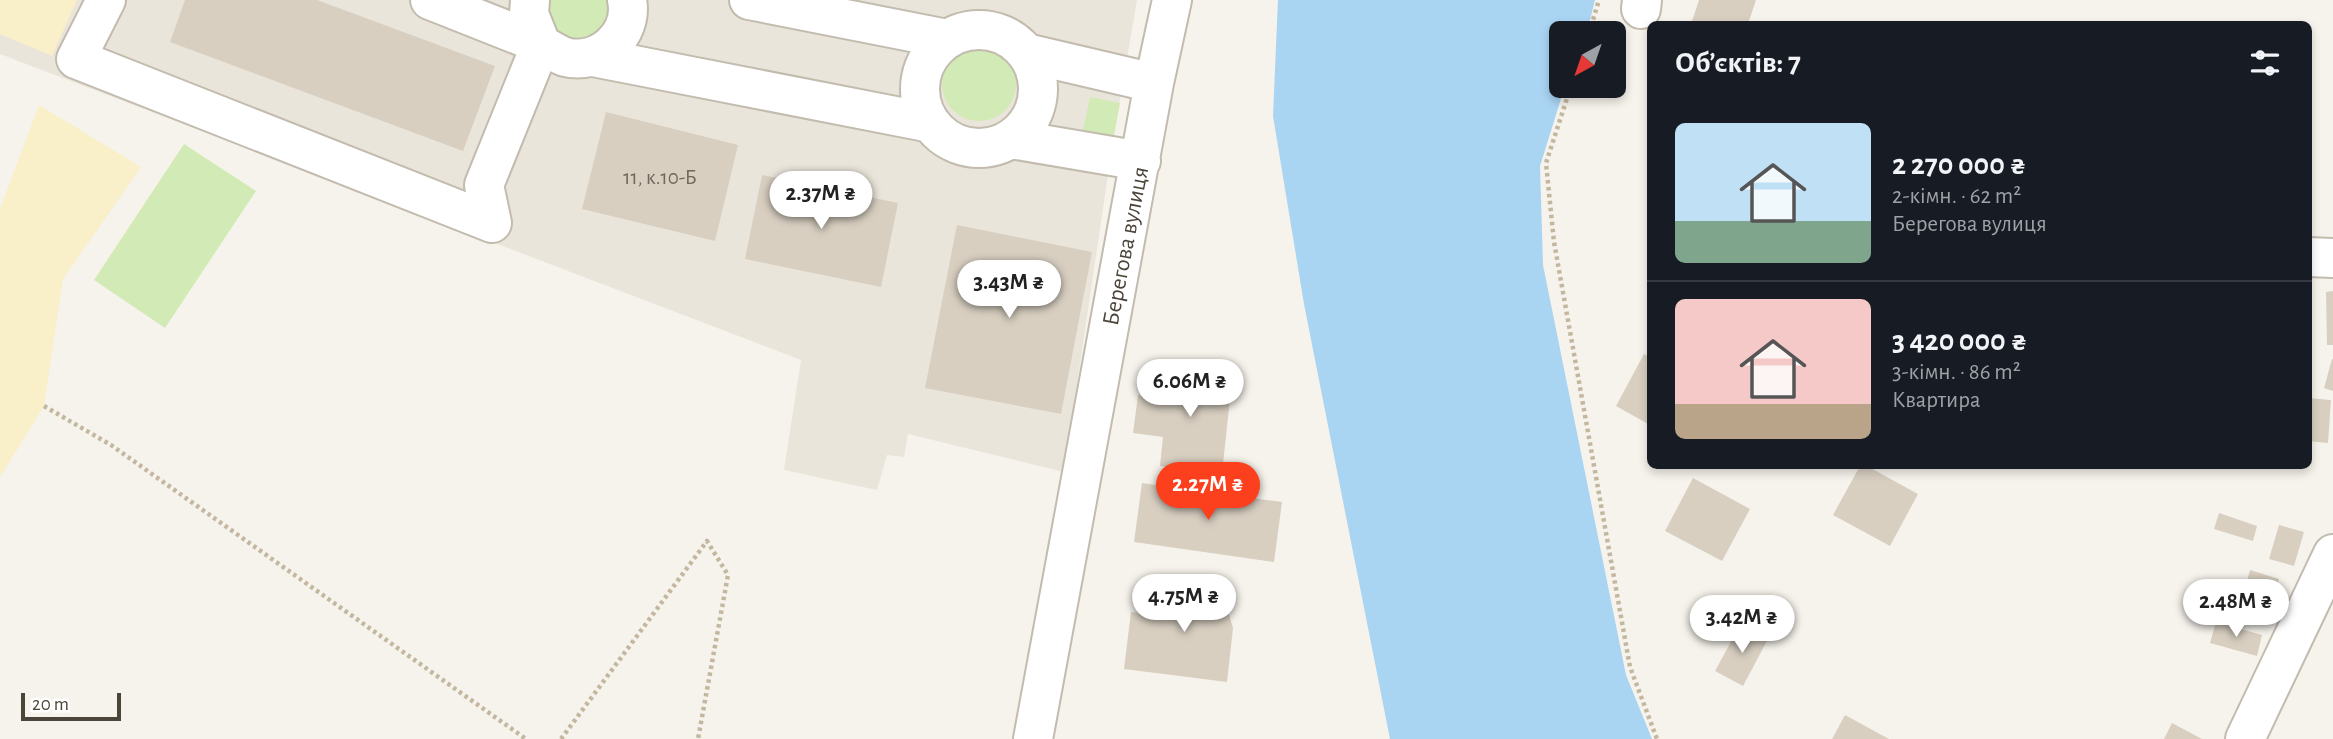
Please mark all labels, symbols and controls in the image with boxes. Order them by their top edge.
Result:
north arrow [1549,21,1626,98]
map controls [1549,21,1626,98]
icon: filters [2246,44,2284,82]
text: Об’єктів: 7 [1675,48,1801,78]
text: 2 270 000 ₴ [1892,150,2027,180]
icon: home [1731,151,1815,235]
street label: Берегова вулиця [1099,165,1153,328]
house number: 11, к.10-Б [623,167,697,188]
pin: 2.37M ₴ [756,172,886,231]
text: 2.37M ₴ [785,182,857,205]
text: 2-кімн. · 62 m² [1892,185,2021,208]
text: Берегова вулиця [1892,213,2047,236]
pin: 3.43M ₴ [944,260,1074,320]
text: 3.43M ₴ [973,271,1045,294]
text: 3 420 000 ₴ [1892,326,2028,356]
icon: home [1731,327,1815,411]
pin: 6.06M ₴ [1125,360,1255,419]
text: 3-кімн. · 86 m² [1892,361,2021,384]
text: 6.06M ₴ [1153,370,1227,393]
text: Квартира [1892,389,1980,412]
pin: 2.27M ₴ [1143,462,1273,522]
text: 2.27M ₴ [1172,473,1244,496]
pin: 4.75M ₴ [1119,574,1249,634]
pin: 2.48M ₴ [2171,580,2301,639]
text: 4.75M ₴ [1148,585,1220,608]
text: 2.48M ₴ [2199,590,2273,613]
pin: 3.42M ₴ [1677,596,1807,655]
text: 3.42M ₴ [1706,606,1778,629]
scale bar [21,690,121,722]
text: 20 m [32,695,69,714]

